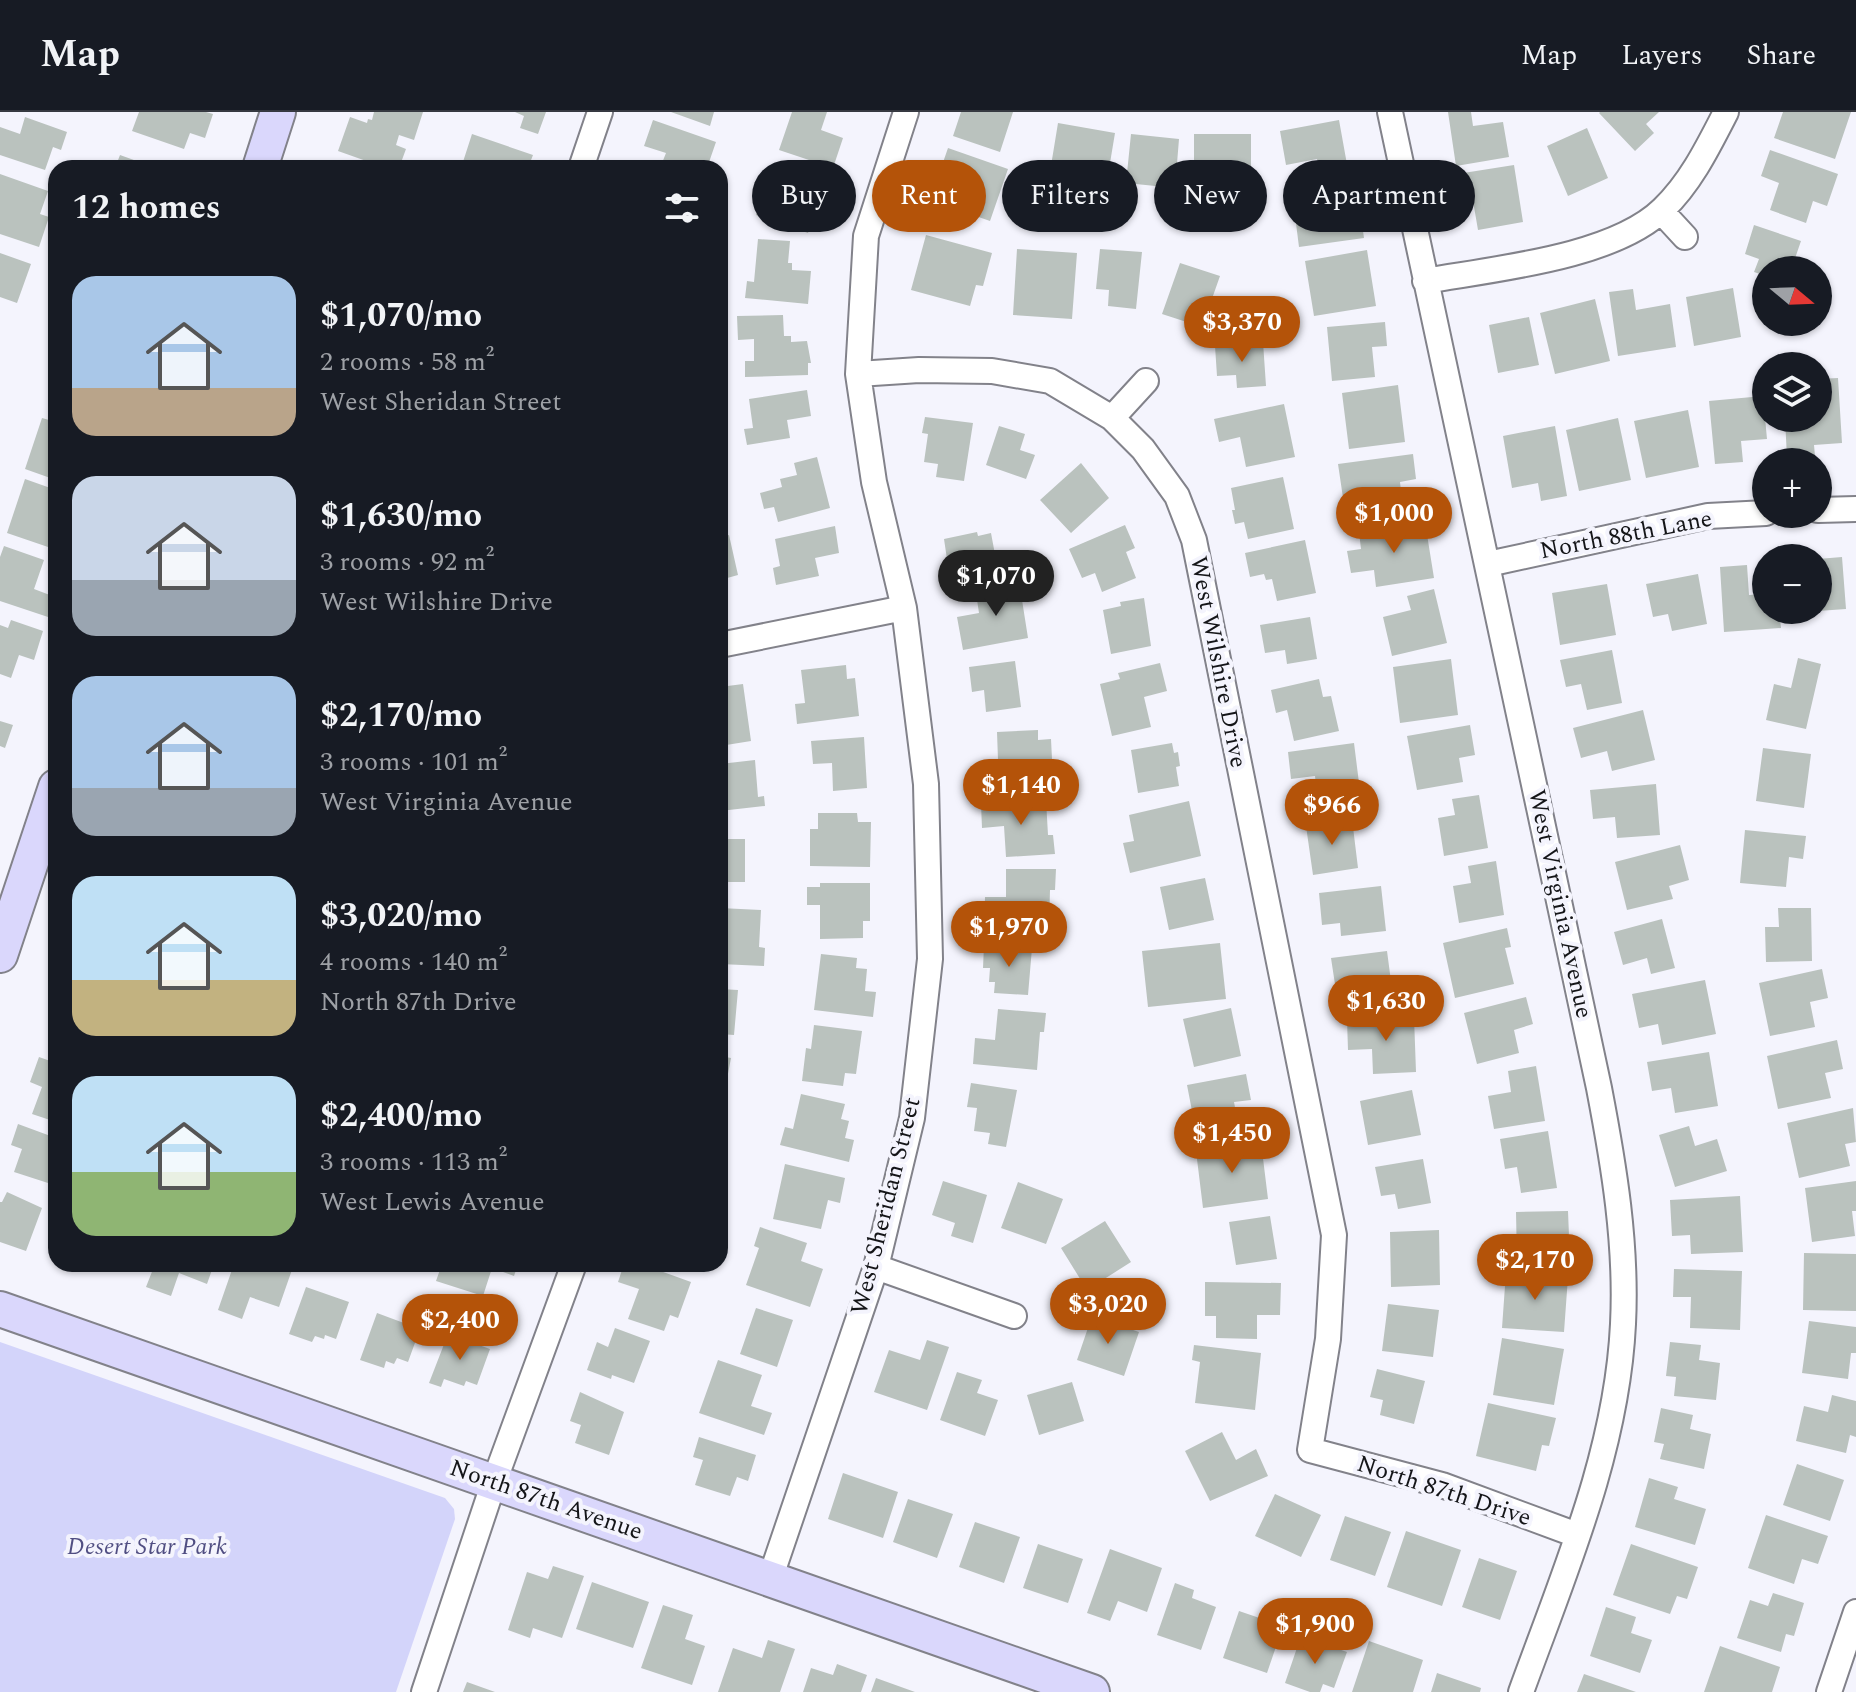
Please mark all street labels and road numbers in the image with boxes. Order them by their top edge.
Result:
street label: North 88th Lane [1537,501,1715,569]
street label: West Wilshire Drive [1180,553,1256,771]
street label: West Virginia Avenue [1518,786,1602,1022]
street label: West Sheridan Street [842,1094,930,1318]
street label: North 87th Drive [1352,1446,1536,1536]
street label: North 87th Avenue [445,1450,647,1550]

